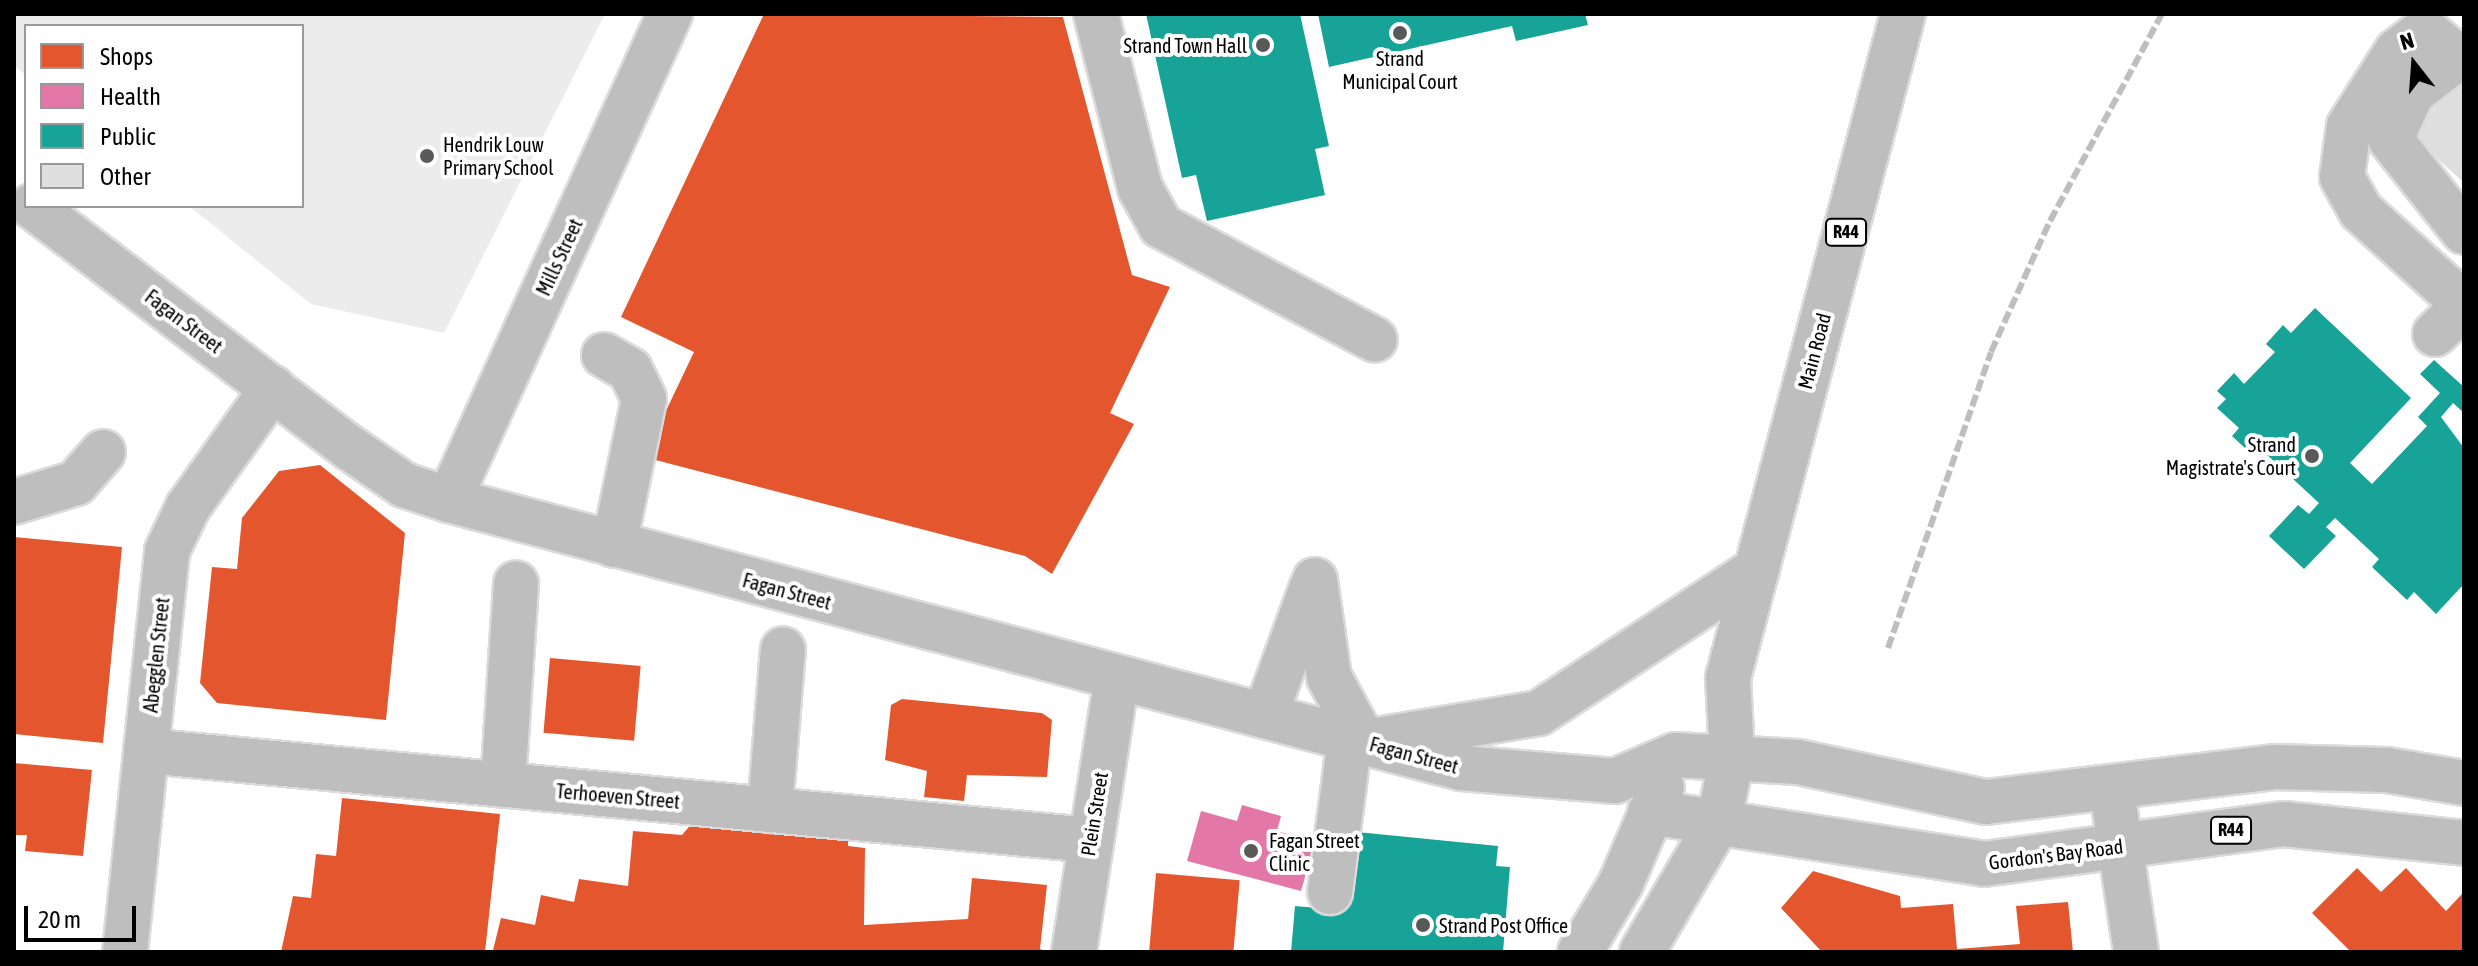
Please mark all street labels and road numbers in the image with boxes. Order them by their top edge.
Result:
street label: Mills Street [531,215,587,299]
road number: R44 [1824,218,1868,246]
street label: Fagan Street [141,284,227,358]
street label: Main Road [1792,310,1836,392]
street label: Fagan Street [740,568,834,614]
street label: Abegglen Street [138,596,174,714]
street label: Fagan Street [1367,732,1461,778]
street label: Plein Street [1076,770,1112,858]
street label: Terhoeven Street [555,779,681,813]
road number: R44 [2209,816,2253,844]
street label: Gordon's Bay Road [1987,834,2125,874]

